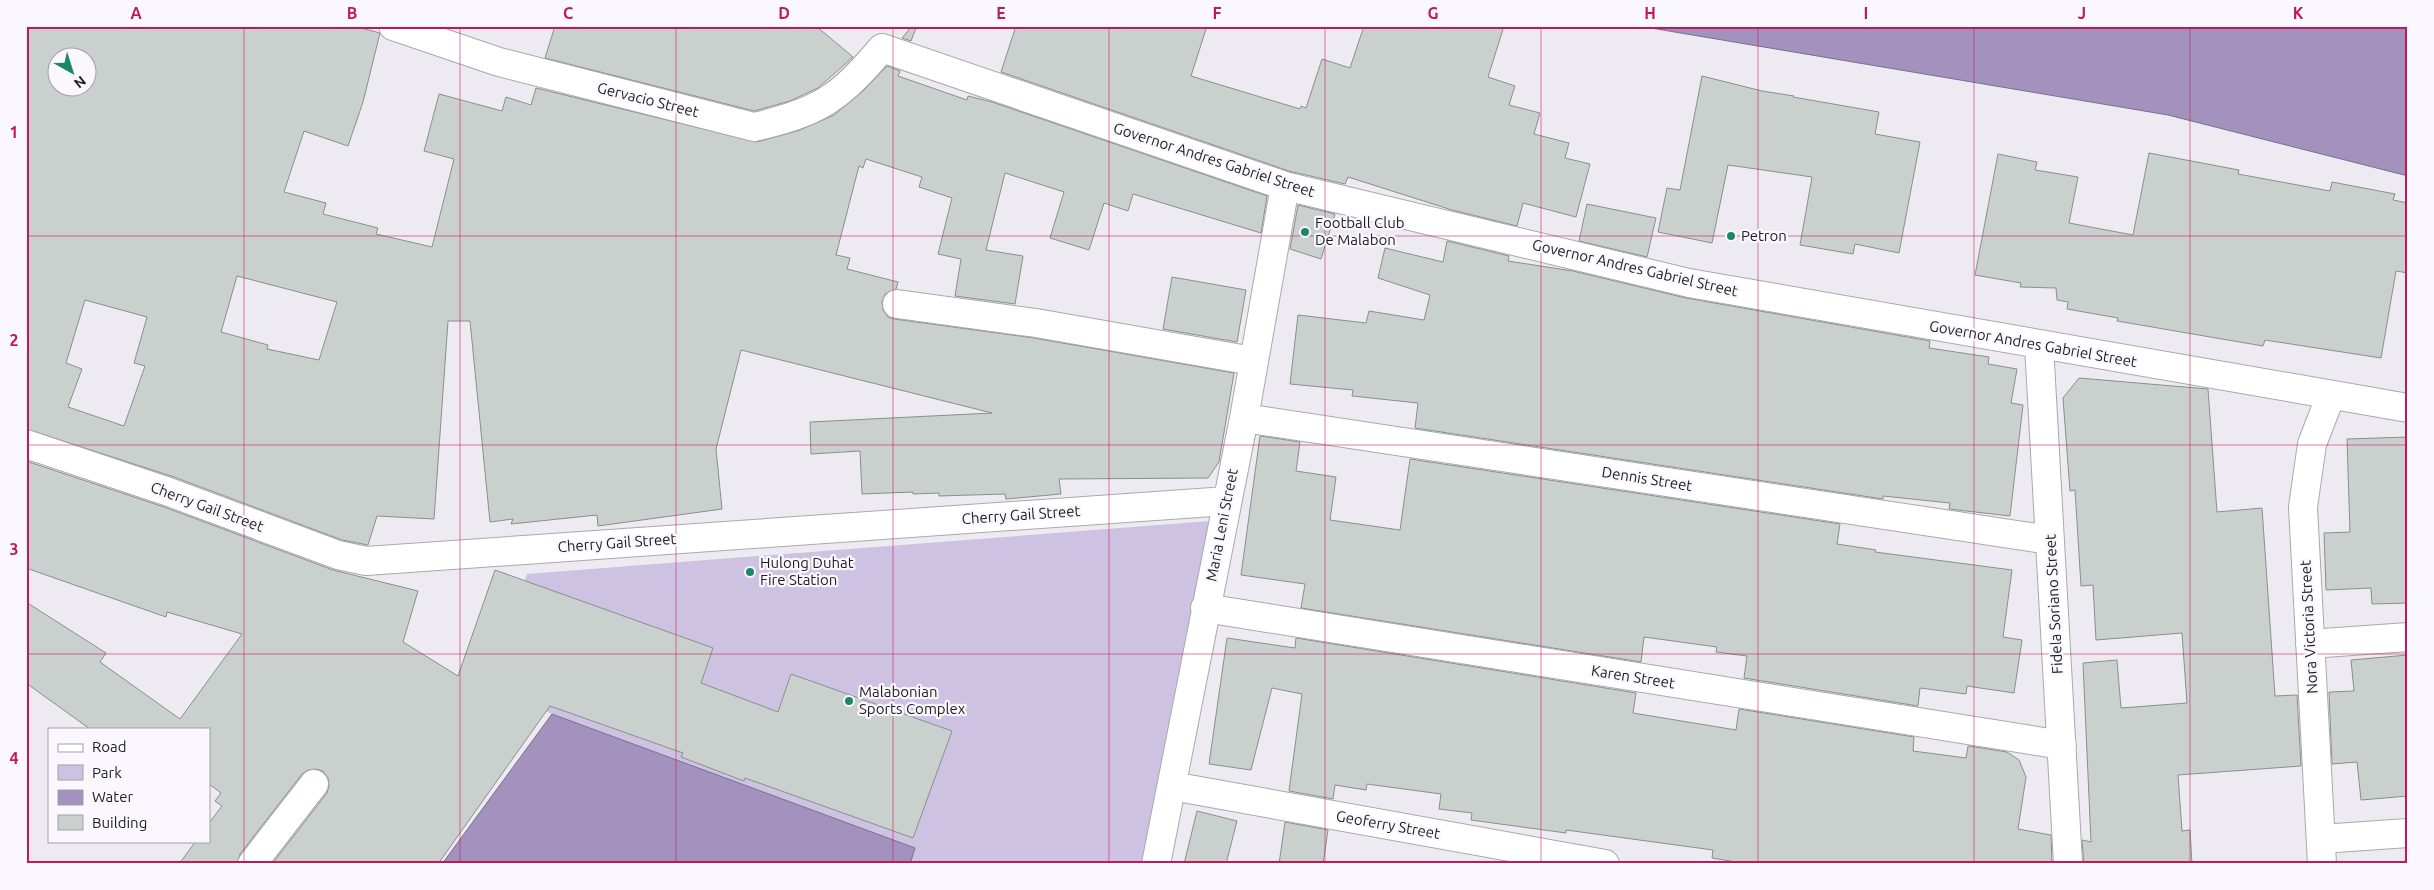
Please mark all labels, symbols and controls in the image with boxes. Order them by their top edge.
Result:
text: A [130,4,142,22]
text: B [347,4,357,22]
text: C [563,4,573,22]
text: D [778,4,790,22]
text: E [996,4,1006,22]
text: F [1213,4,1222,22]
text: G [1427,4,1439,22]
text: H [1644,4,1656,22]
text: I [1864,4,1868,22]
text: J [2078,4,2086,22]
text: K [2293,4,2304,22]
north arrow [48,48,98,98]
text: N [71,73,89,92]
street label: Gervacio Street [596,79,701,120]
street label: Governor Andres Gabriel Street [1111,119,1317,200]
text: 1 [9,123,19,141]
place label: Football Club De Malabon [1315,214,1405,248]
marker: Football Club De Malabon [1299,226,1311,238]
place label: Petron [1741,227,1787,244]
marker: Petron [1725,230,1737,242]
street label: Governor Andres Gabriel Street [1531,236,1740,300]
street label: Governor Andres Gabriel Street [1928,317,2138,370]
text: 2 [9,331,19,349]
street label: Dennis Street [1601,463,1694,494]
street label: Maria Leni Street [1202,467,1241,583]
street label: Cherry Gail Street [148,478,266,535]
street label: Cherry Gail Street [961,502,1081,527]
street label: Cherry Gail Street [557,530,677,555]
street label: Fidela Soriano Street [2041,534,2066,674]
text: 3 [9,540,19,558]
place label: Hulong Duhat Fire Station [760,554,854,588]
street label: Nora Victoria Street [2297,560,2320,694]
marker: Hulong Duhat Fire Station [744,566,756,578]
street label: Karen Street [1590,661,1676,692]
place label: Malabonian Sports Complex [859,683,966,717]
marker: Malabonian Sports Complex [843,695,855,707]
legend [48,728,210,842]
text: Road [92,738,127,755]
text: 4 [9,749,19,767]
text: Park [92,764,122,781]
text: Water [92,788,133,805]
street label: Geoferry Street [1335,807,1441,842]
text: Building [92,814,147,831]

